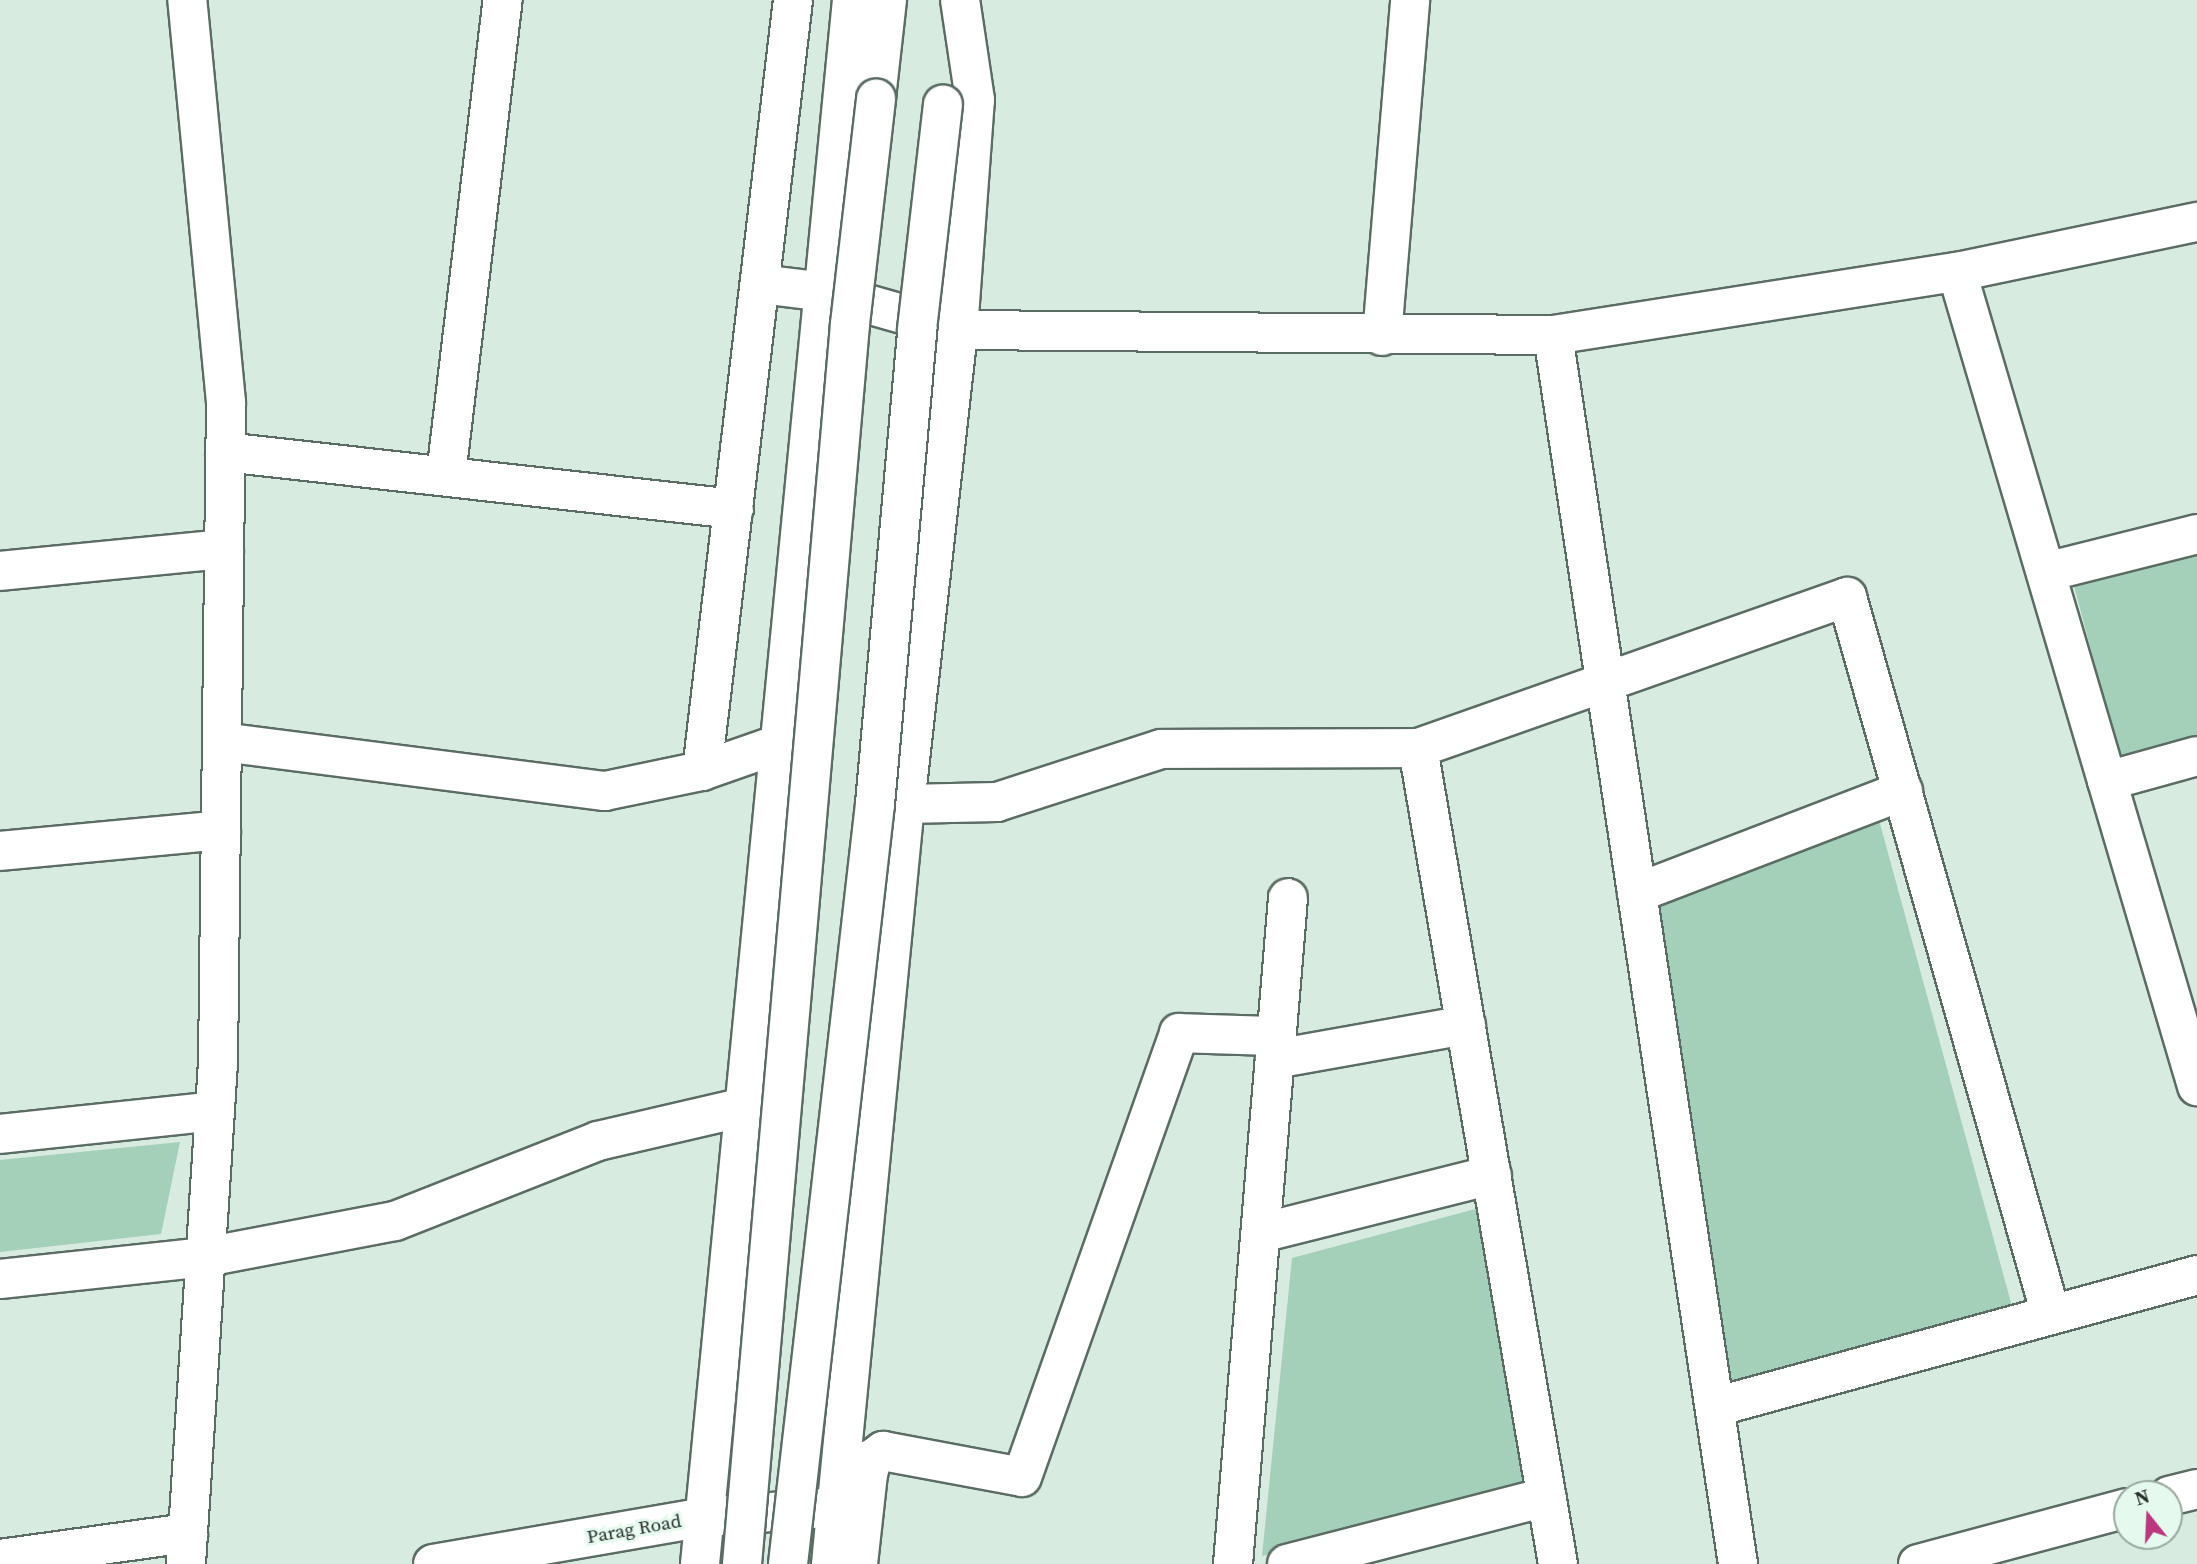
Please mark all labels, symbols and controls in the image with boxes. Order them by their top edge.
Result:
north arrow [2113,1480,2183,1550]
text: N [2132,1482,2153,1511]
street label: Parag Road [585,1509,683,1549]

